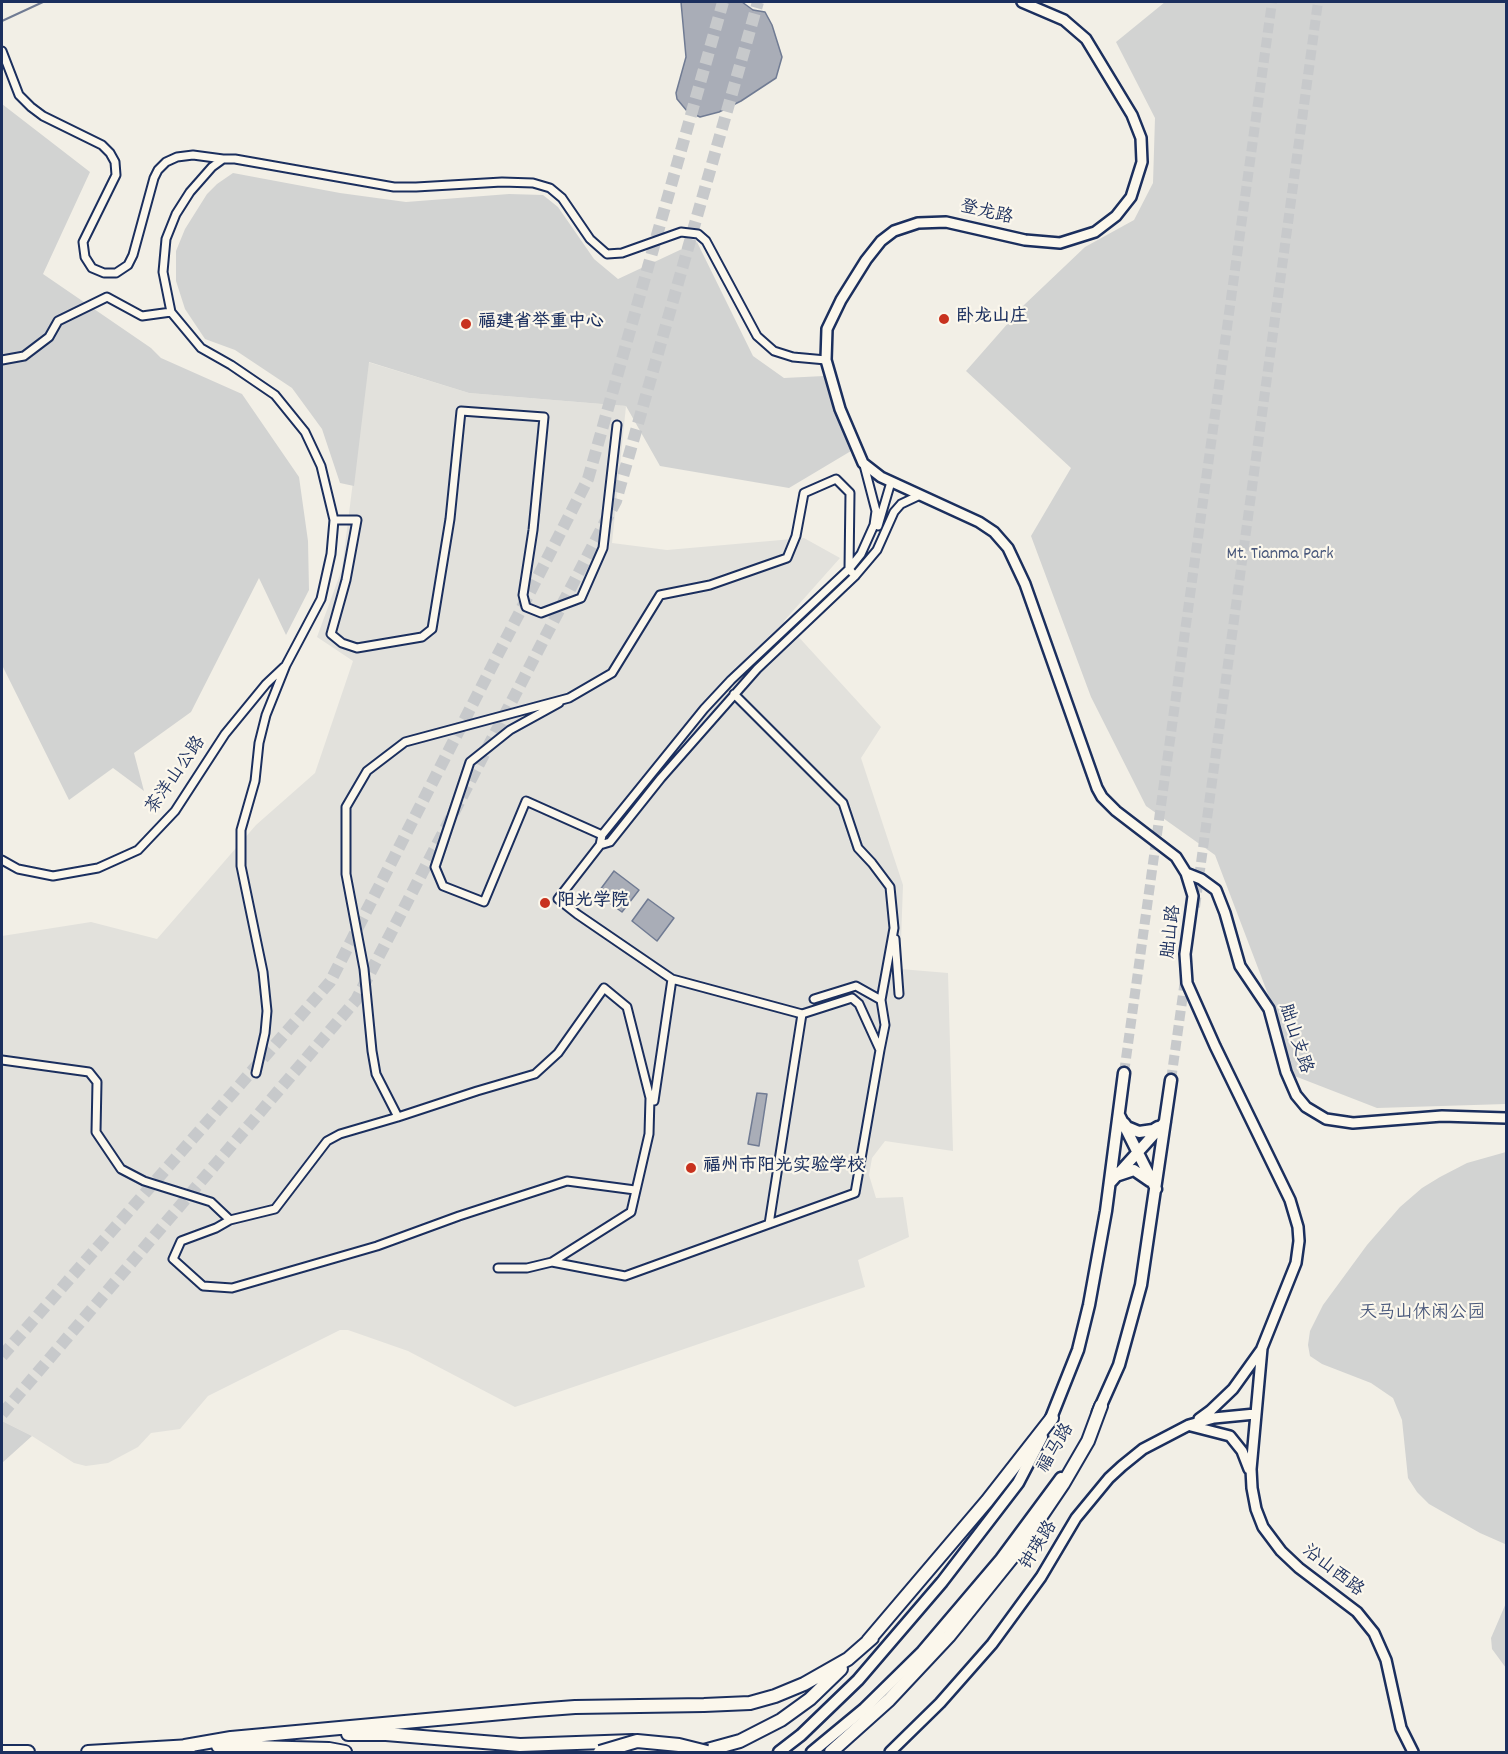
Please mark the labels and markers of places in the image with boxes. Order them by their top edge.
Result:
place label: 卧龙山庄 [956,308,1028,330]
marker: 卧龙山庄 [937,312,951,326]
place label: 福建省举重中心 [478,313,604,335]
marker: 福建省举重中心 [459,317,473,331]
place label: 阳光学院 [557,892,629,914]
marker: 阳光学院 [538,896,552,910]
place label: 福州市阳光实验学校 [703,1157,865,1179]
marker: 福州市阳光实验学校 [684,1161,698,1175]

